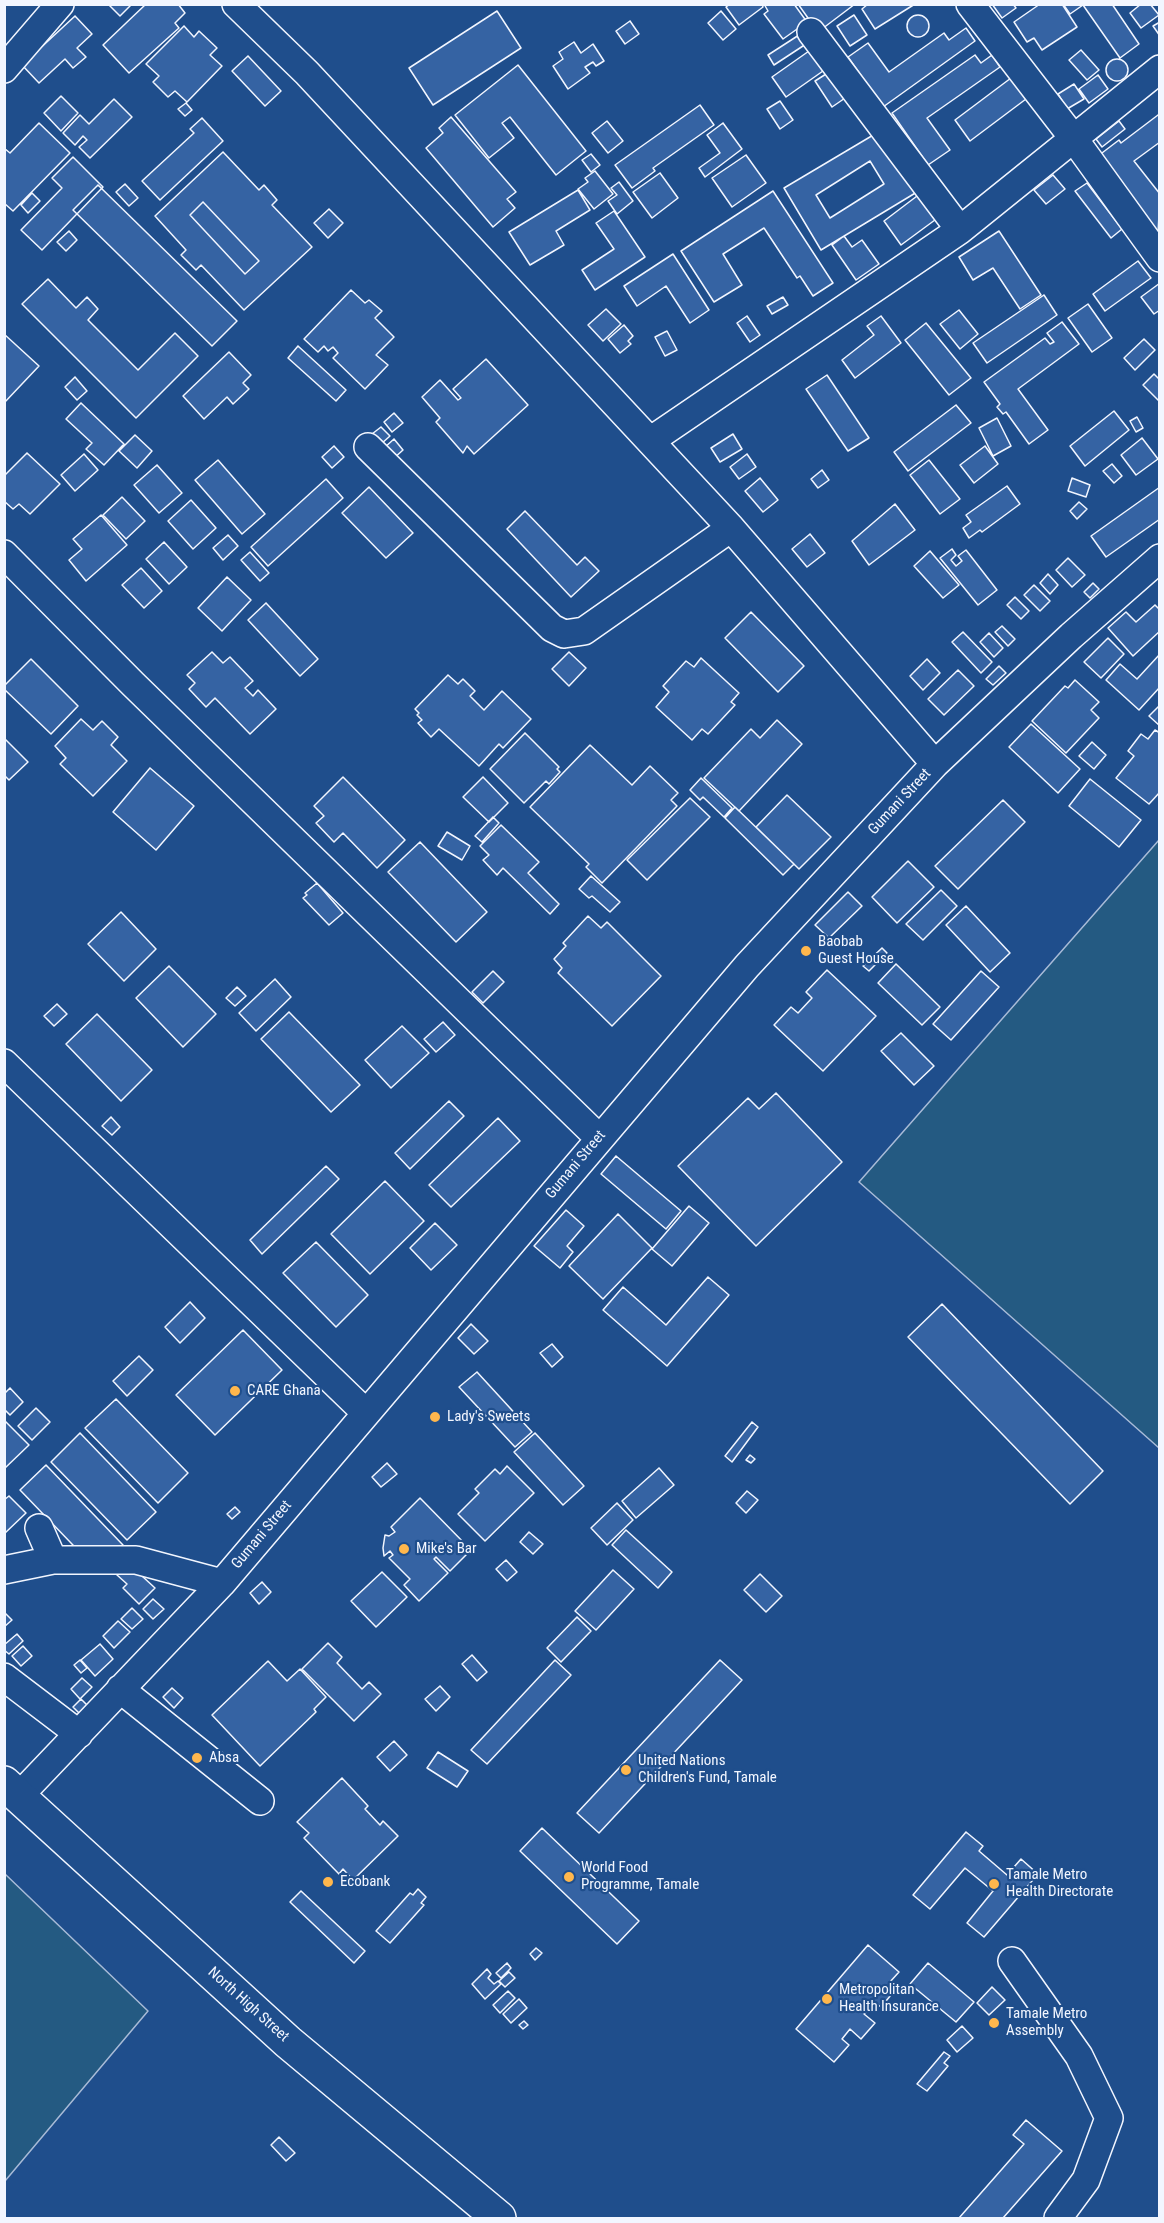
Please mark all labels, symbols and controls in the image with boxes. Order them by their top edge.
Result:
street label: Gumani Street [865,765,935,839]
place label: Baobab Guest House [818,933,894,968]
marker: Baobab Guest House [799,944,813,958]
street label: Gumani Street [542,1127,610,1203]
place label: CARE Ghana [247,1382,321,1400]
marker: CARE Ghana [228,1384,242,1398]
place label: Lady's Sweets [447,1408,530,1426]
marker: Lady's Sweets [428,1410,442,1424]
street label: Gumani Street [228,1497,296,1573]
place label: Mike's Bar [416,1540,477,1558]
marker: Mike's Bar [397,1542,411,1556]
place label: Absa [209,1749,239,1767]
marker: Absa [190,1751,204,1765]
place label: United Nations Children's Fund, Tamale [638,1752,777,1787]
marker: United Nations Children's Fund, Tamale [619,1763,633,1777]
place label: World Food Programme, Tamale [581,1859,699,1894]
place label: Tamale Metro Health Directorate [1006,1866,1113,1901]
marker: World Food Programme, Tamale [562,1870,576,1884]
place label: Ecobank [340,1873,390,1891]
marker: Ecobank [321,1875,335,1889]
marker: Tamale Metro Health Directorate [987,1877,1001,1891]
street label: North High Street [204,1964,292,2046]
place label: Metropolitan Health Insurance [839,1981,939,2016]
marker: Metropolitan Health Insurance [820,1992,834,2006]
place label: Tamale Metro Assembly [1006,2005,1087,2040]
marker: Tamale Metro Assembly [987,2016,1001,2030]

